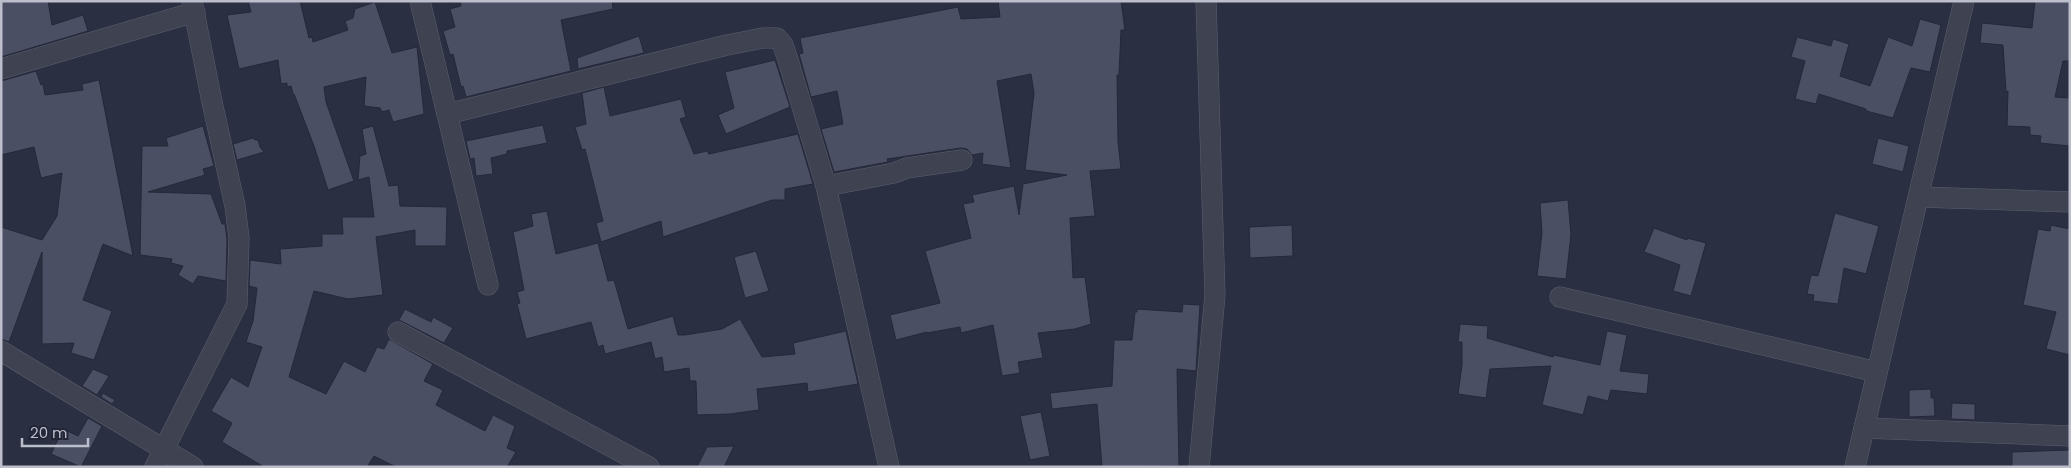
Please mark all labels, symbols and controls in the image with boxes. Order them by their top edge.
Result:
scale bar [22,416,89,448]
text: 20 m [30,422,68,443]

